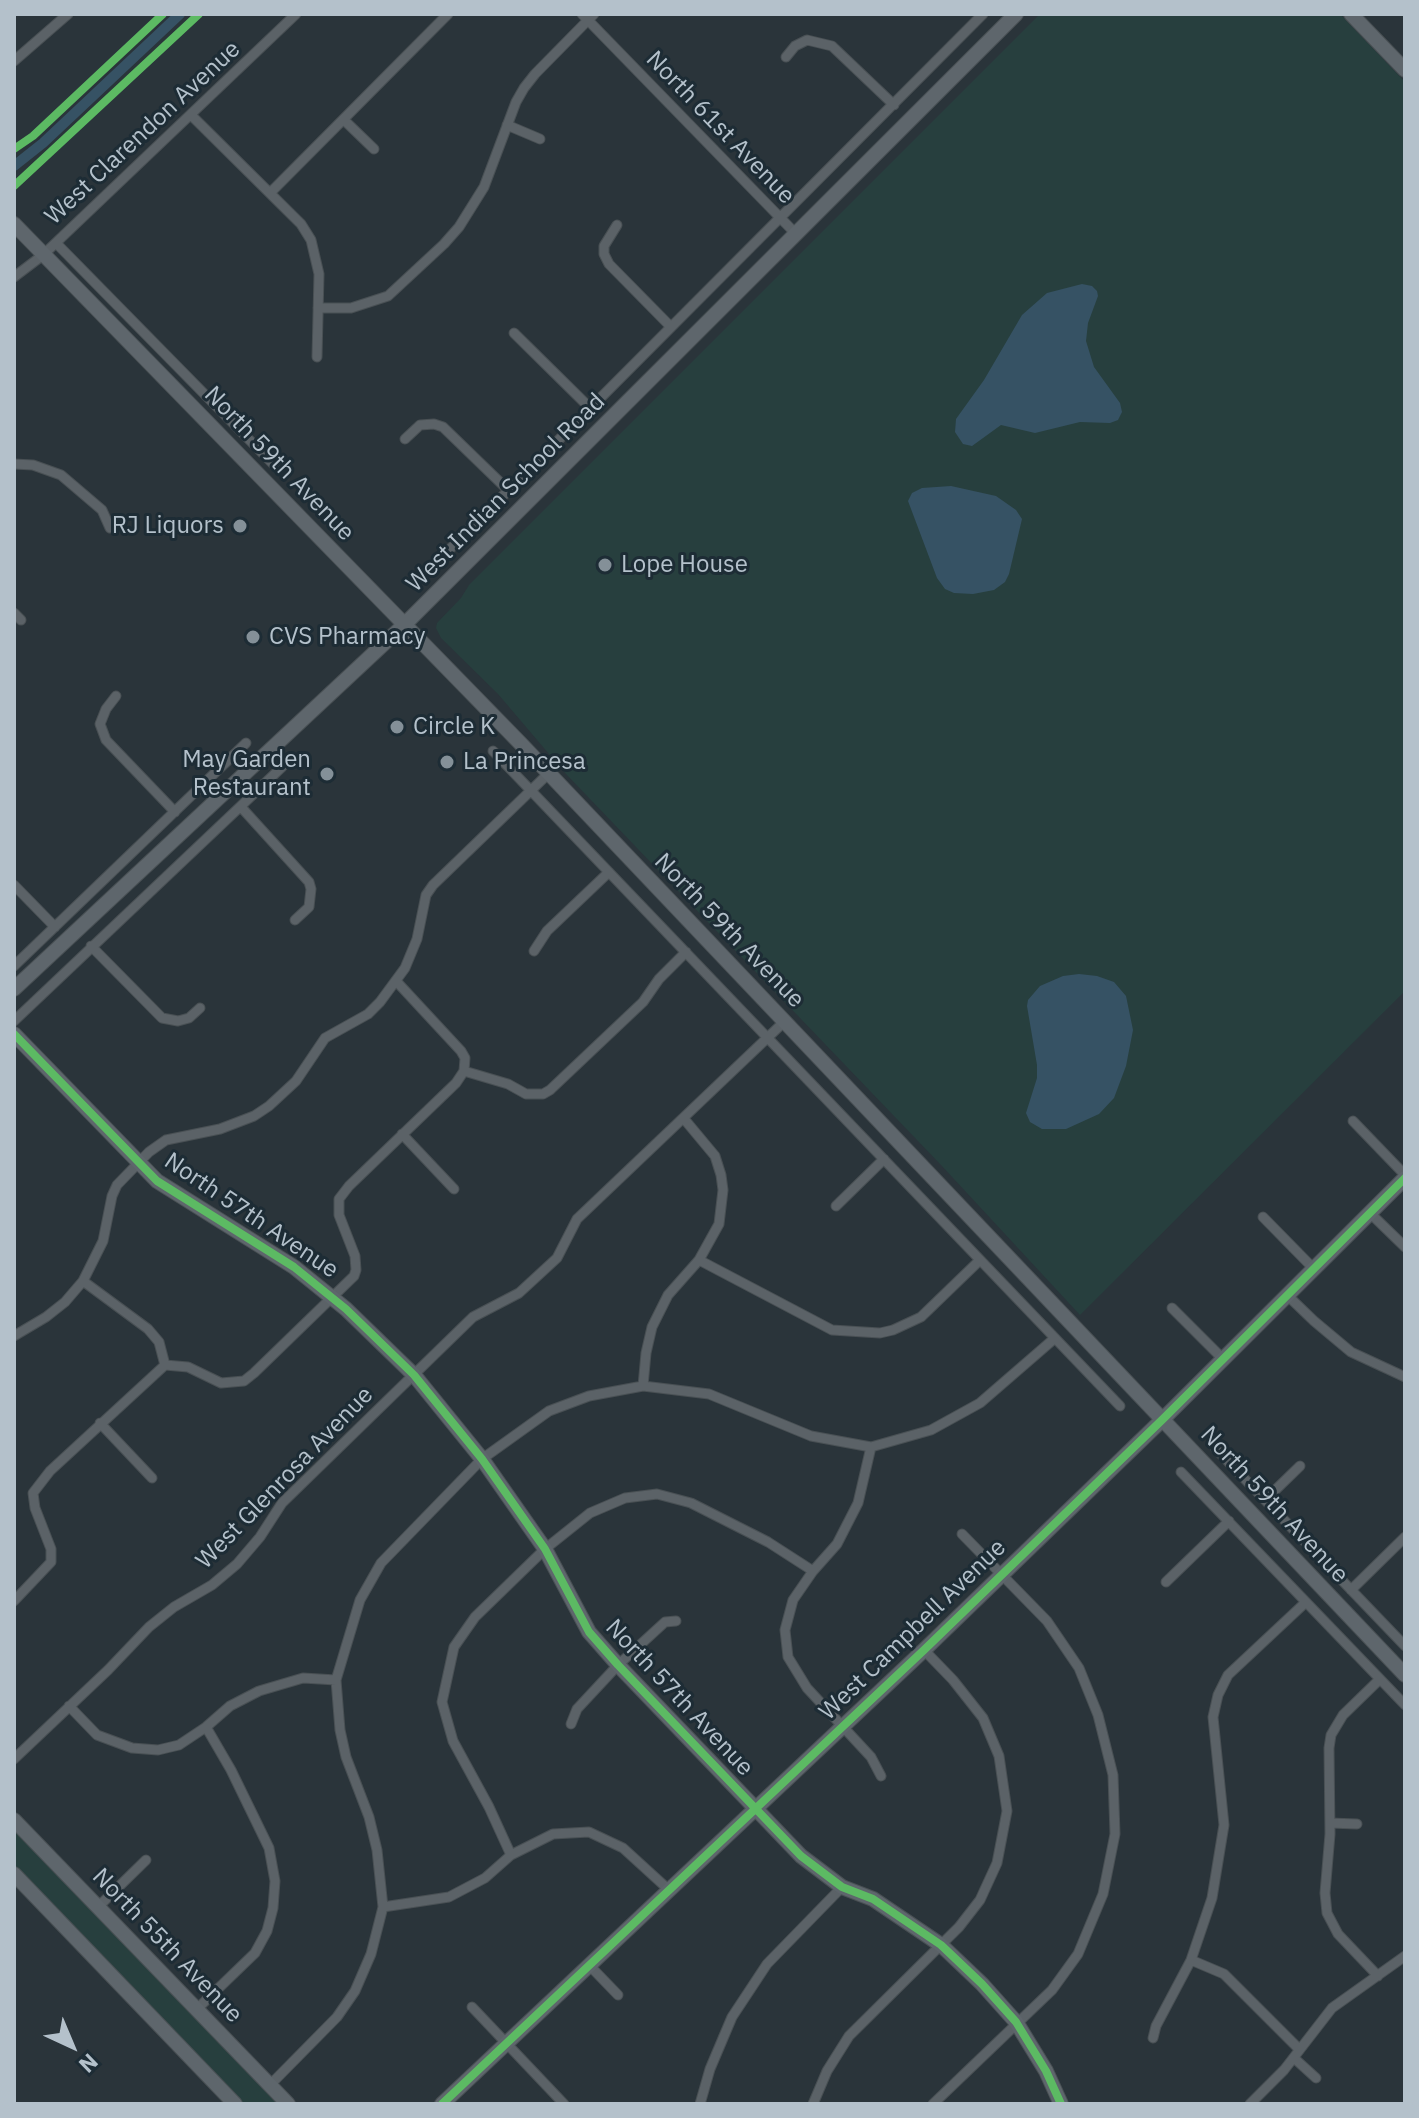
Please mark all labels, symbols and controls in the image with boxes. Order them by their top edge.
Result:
street label: West Clarendon Avenue [39,35,247,231]
street label: North 61st Avenue [640,45,800,211]
street label: North 59th Avenue [198,381,360,547]
street label: West Indian School Road [401,388,611,598]
place label: RJ Liquors [112,512,224,540]
marker: RJ Liquors [231,517,249,535]
place label: Lope House [621,551,748,579]
marker: Lope House [596,556,614,574]
place label: CVS Pharmacy [269,623,426,651]
marker: CVS Pharmacy [244,628,262,646]
place label: Circle K [413,713,495,741]
marker: Circle K [388,718,406,736]
place label: May Garden Restaurant [182,746,311,802]
place label: La Princesa [463,748,586,776]
marker: La Princesa [438,753,456,771]
marker: May Garden Restaurant [318,765,336,783]
street label: North 59th Avenue [648,848,810,1014]
street label: North 57th Avenue [159,1147,343,1285]
street label: West Glenrosa Avenue [190,1381,380,1575]
street label: North 59th Avenue [1194,1421,1354,1589]
street label: West Campbell Avenue [814,1533,1012,1727]
street label: North 57th Avenue [599,1614,759,1782]
street label: North 55th Avenue [86,1863,248,2029]
north arrow [32,2006,112,2086]
text: N [73,2048,105,2080]

